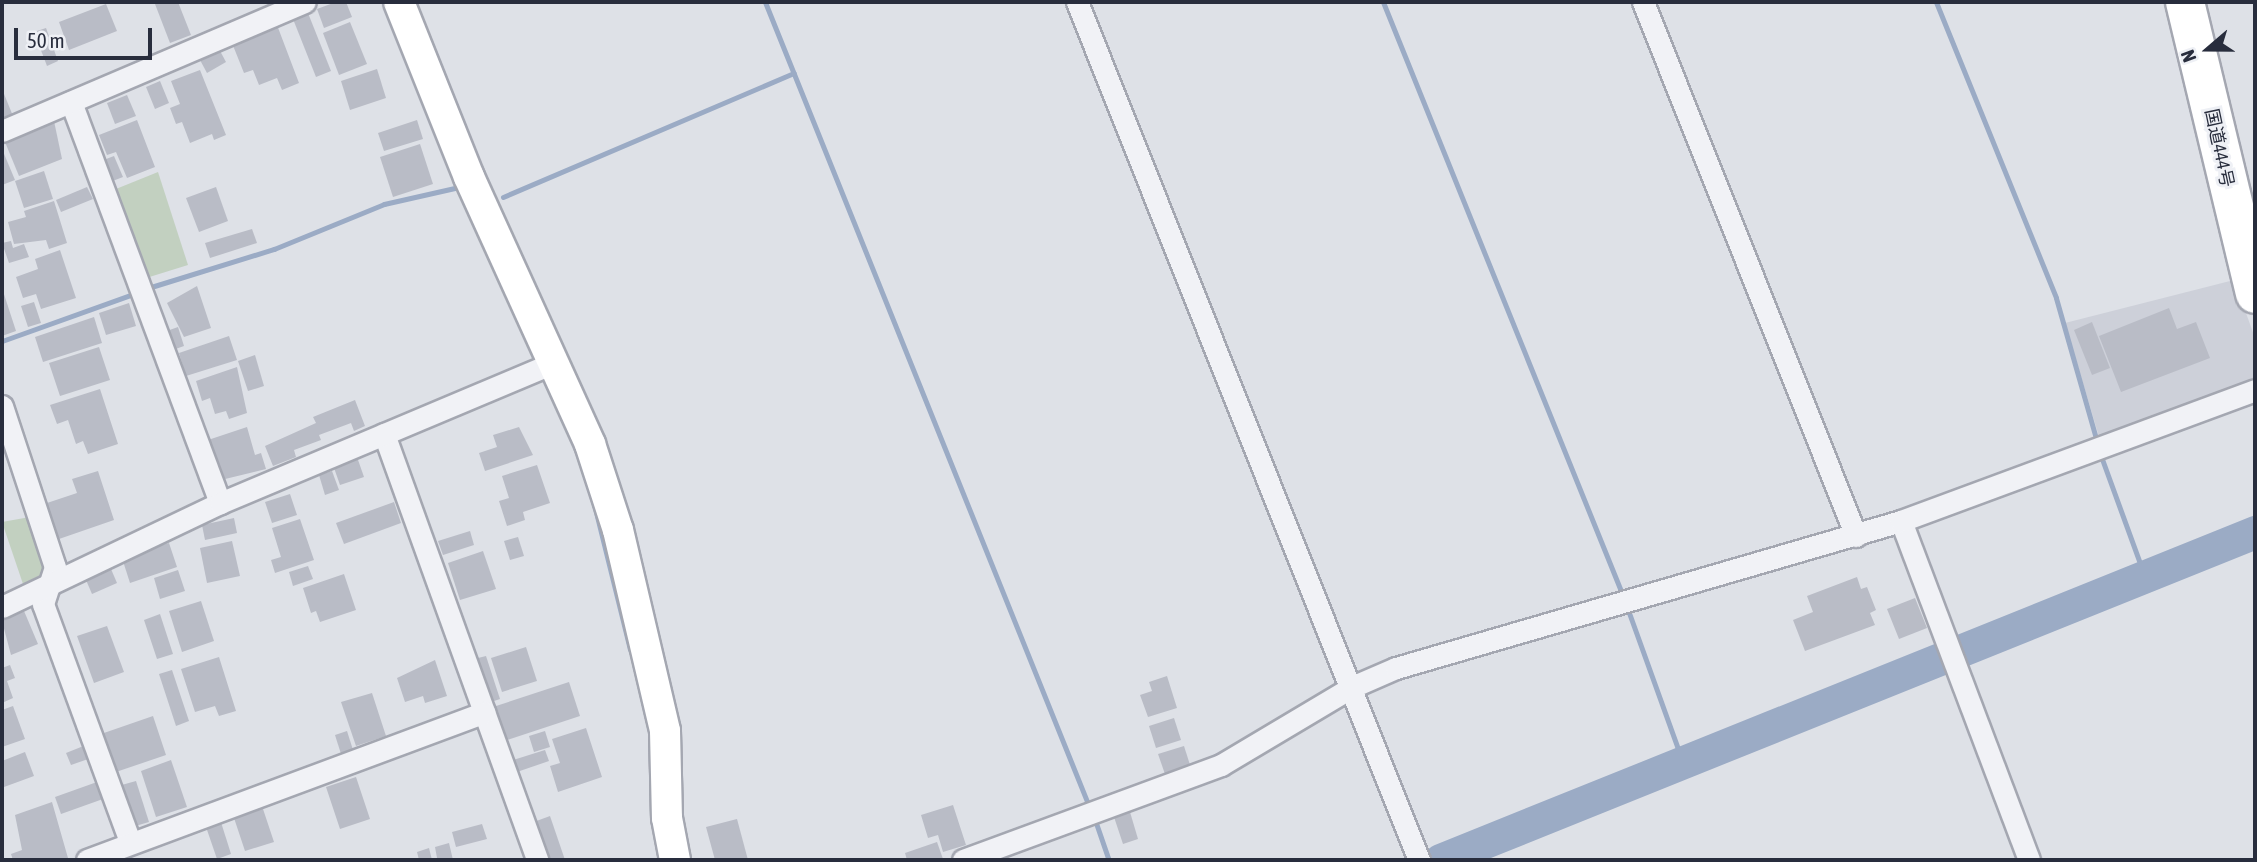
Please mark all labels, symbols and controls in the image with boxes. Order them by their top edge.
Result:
scale bar [18,14,156,58]
north arrow [2173,14,2243,84]
text: 50 m [27,28,65,52]
text: N [2176,47,2201,65]
street label: 国道444号 [2200,107,2238,189]

